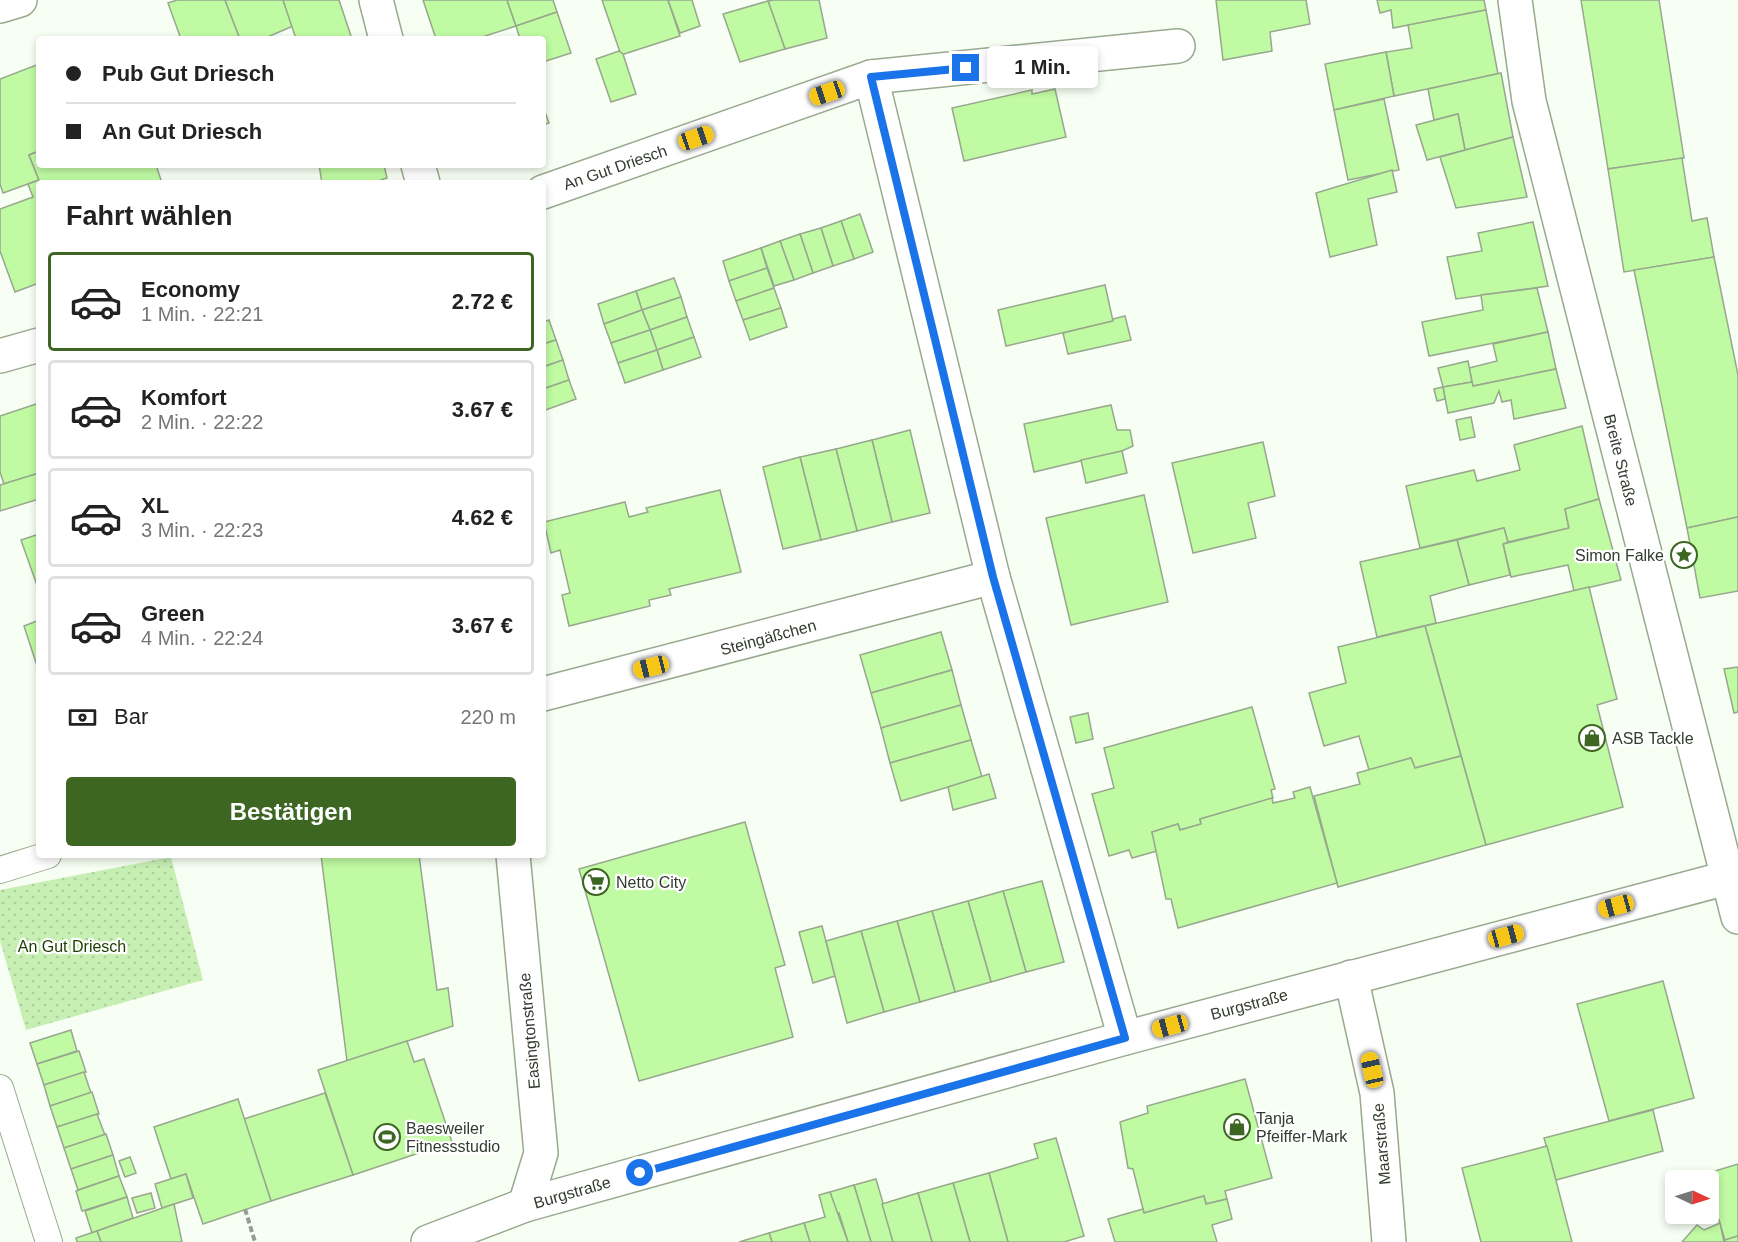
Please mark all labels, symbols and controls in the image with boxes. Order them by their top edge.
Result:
callout: 1 Min. [987,47,1098,89]
route end [952,54,979,81]
text: 1 Min. [1014,56,1071,78]
text: Pub Gut Driesch [102,61,274,86]
car [807,79,847,107]
text: An Gut Driesch [102,119,262,144]
car [676,124,716,152]
street label: An Gut Driesch [561,142,669,193]
text: Fahrt wählen [66,201,233,231]
icon: car [69,275,123,329]
text: Economy [141,277,240,302]
text: 2.72 € [452,289,513,314]
text: 1 Min. · 22:21 [141,303,263,325]
icon: car [69,383,123,437]
text: Komfort [141,385,227,410]
text: 3.67 € [452,397,513,422]
text: 2 Min. · 22:22 [141,411,263,433]
street label: Breite Straße [1601,412,1640,508]
icon: car [69,491,123,545]
text: XL [141,493,169,518]
text: 4.62 € [452,505,513,530]
text: 3 Min. · 22:23 [141,519,263,541]
place icon: Simon Falke [1669,540,1699,570]
place label: Simon Falke [1575,547,1664,564]
icon: car [69,599,123,653]
text: Green [141,601,205,626]
text: 3.67 € [452,613,513,638]
street label: Steingäßchen [718,616,818,658]
text: 4 Min. · 22:24 [141,627,263,649]
car [631,654,671,680]
icon: cash [66,701,99,734]
text: Bar [114,704,148,729]
text: 220 m [460,706,516,728]
shop icon: ASB Tackle [1577,723,1607,753]
place label: ASB Tackle [1612,730,1694,747]
button: Bestätigen [66,777,516,846]
supermarket icon: Netto City [581,867,611,897]
place label: Netto City [616,874,686,891]
car [1596,893,1636,919]
car [1486,923,1526,949]
park label: An Gut Driesch [18,938,126,955]
street label: Easingtonstraße [516,972,543,1090]
street label: Burgstraße [1209,986,1290,1023]
car [1150,1013,1190,1039]
car [1359,1050,1385,1090]
street label: Maarstraße [1369,1102,1394,1185]
place label: Tanja Pfeiffer-Mark [1256,1110,1348,1145]
shop icon: Tanja Pfeiffer-Mark [1222,1112,1252,1142]
place label: Baesweiler Fitnessstudio [406,1120,500,1155]
sports icon: Baesweiler Fitnessstudio [372,1122,402,1152]
route start [626,1159,653,1186]
north arrow [1665,1170,1719,1224]
map controls [1665,1170,1719,1224]
street label: Burgstraße [532,1173,613,1212]

